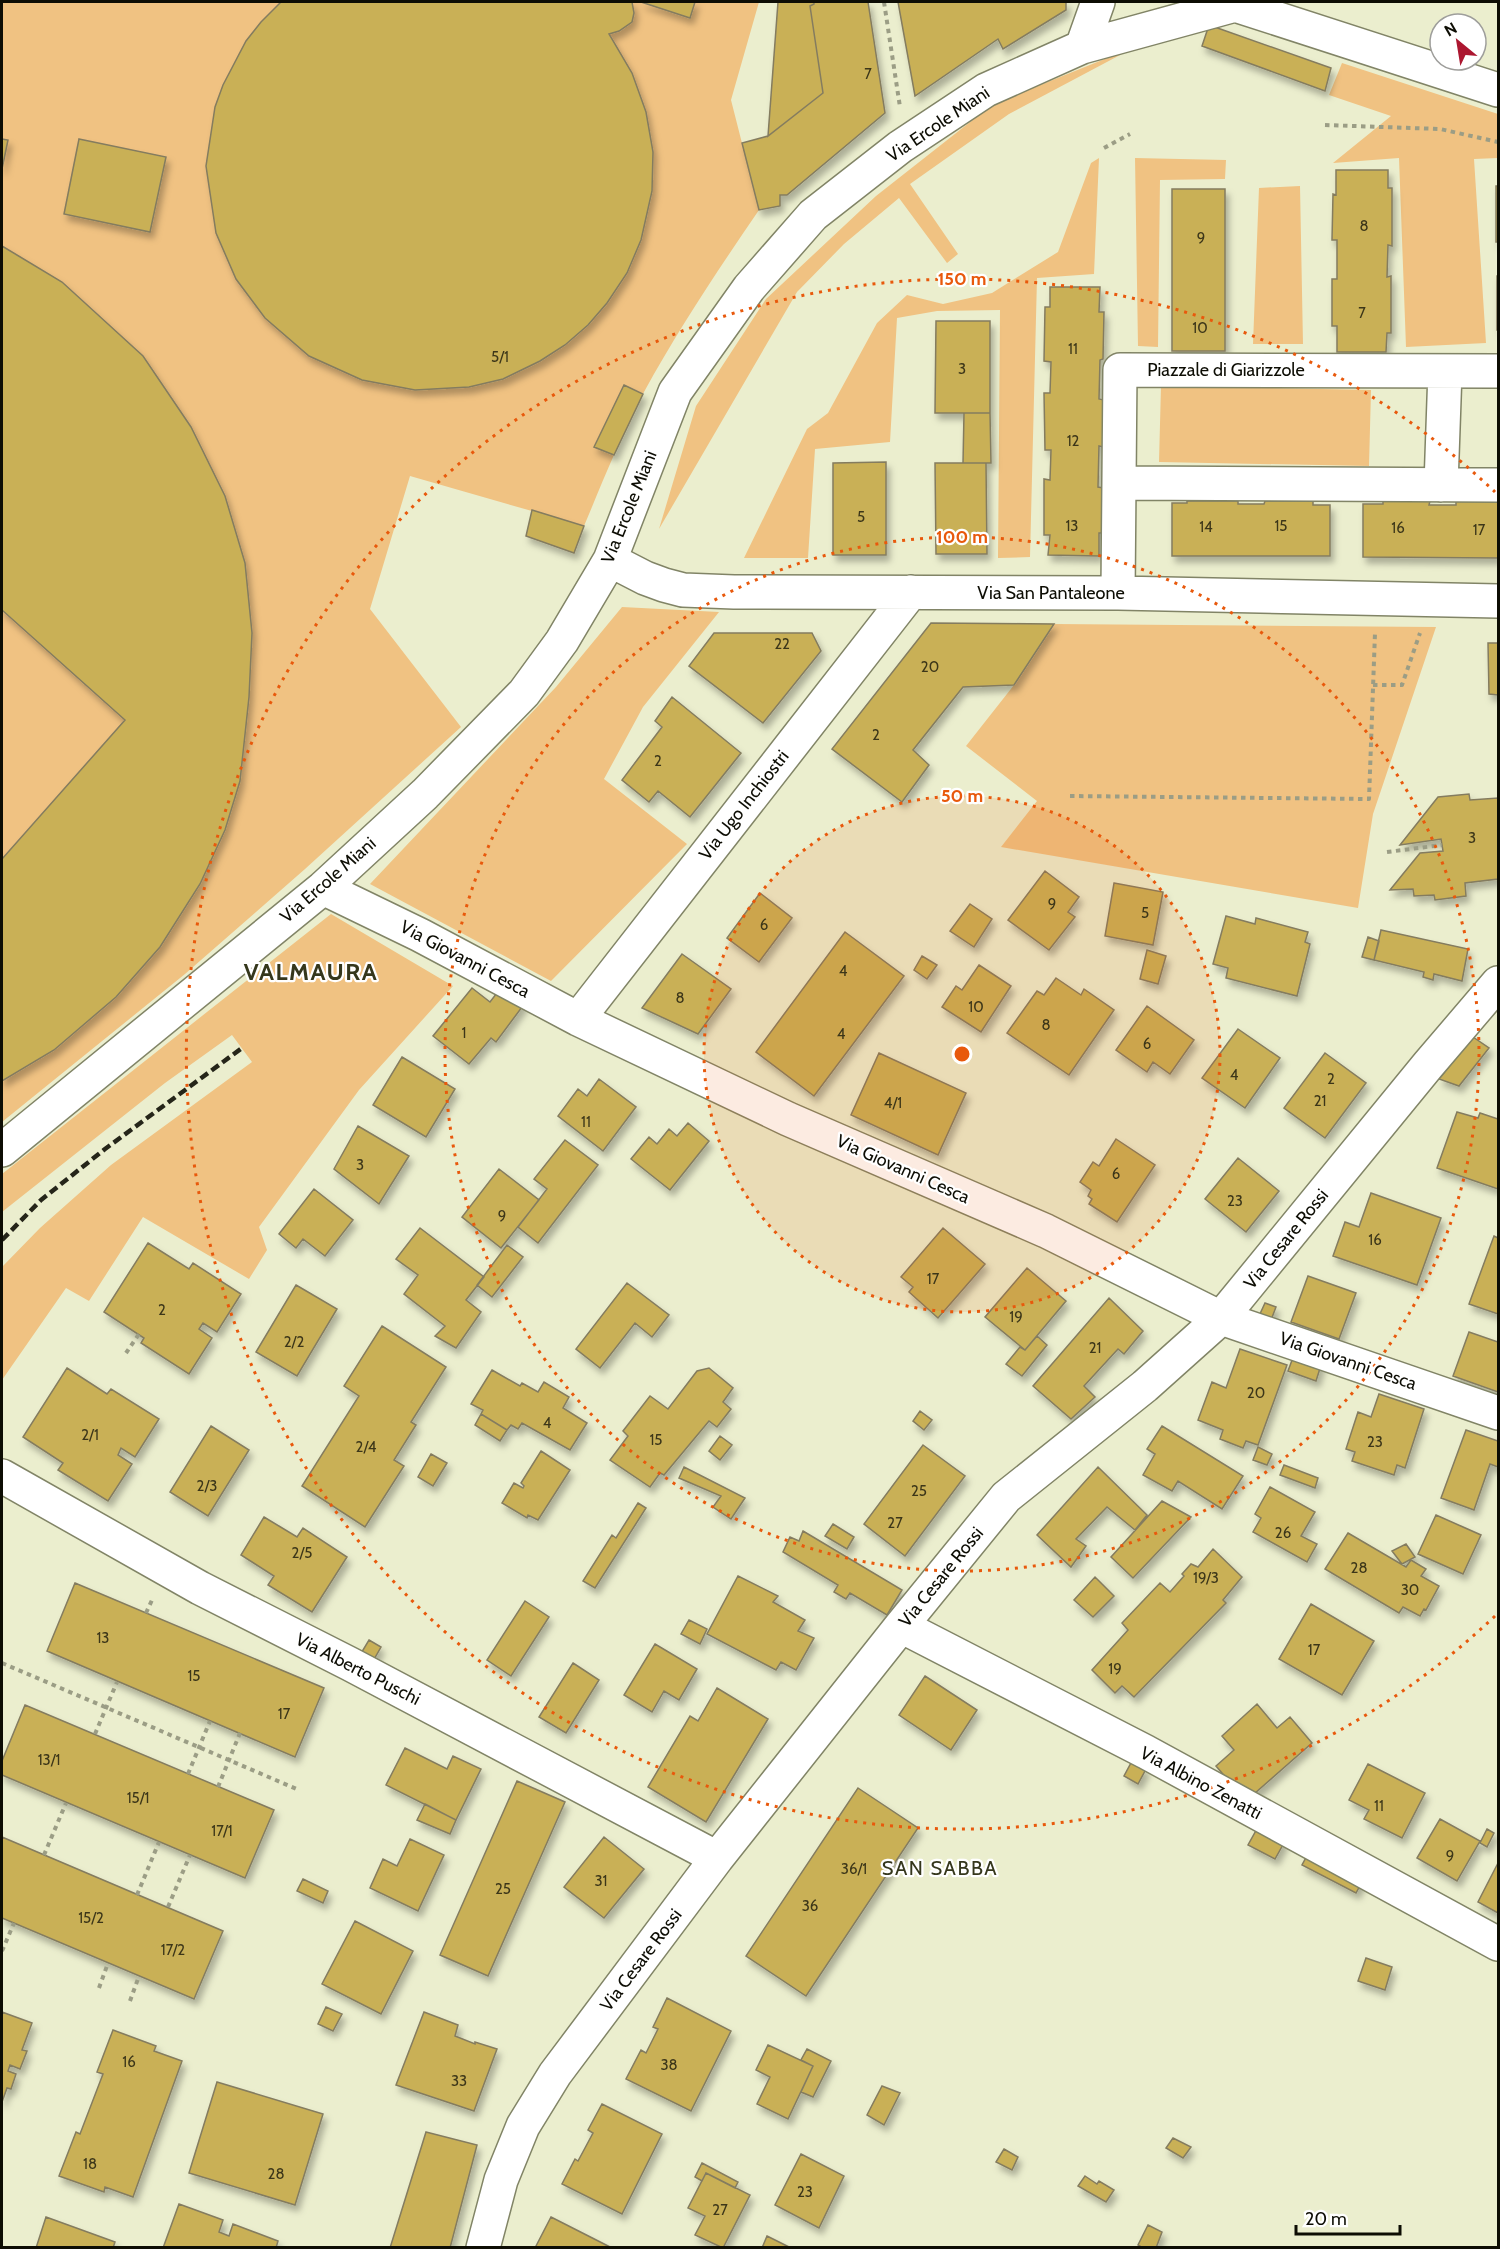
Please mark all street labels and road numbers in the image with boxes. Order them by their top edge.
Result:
street label: Via Ercole Miani [882,81,994,167]
street label: Piazzale di Giarizzole [1147,359,1305,381]
street label: Via Ercole Miani [596,447,662,567]
street label: Via San Pantaleone [977,582,1125,604]
street label: Via Ugo Inchiostri [694,746,794,864]
street label: Via Ercole Miani [276,832,380,928]
street label: Via Giovanni Cesca [396,916,534,1003]
street label: Via Giovanni Cesca [833,1130,973,1208]
street label: Via Cesare Rossi [1239,1185,1333,1293]
street label: Via Giovanni Cesca [1277,1327,1420,1395]
street label: Via Cesare Rossi [894,1523,988,1631]
street label: Via Alberto Puschi [292,1628,424,1710]
street label: Via Albino Zenatti [1137,1742,1265,1824]
street label: Via Cesare Rossi [595,1905,687,2015]

